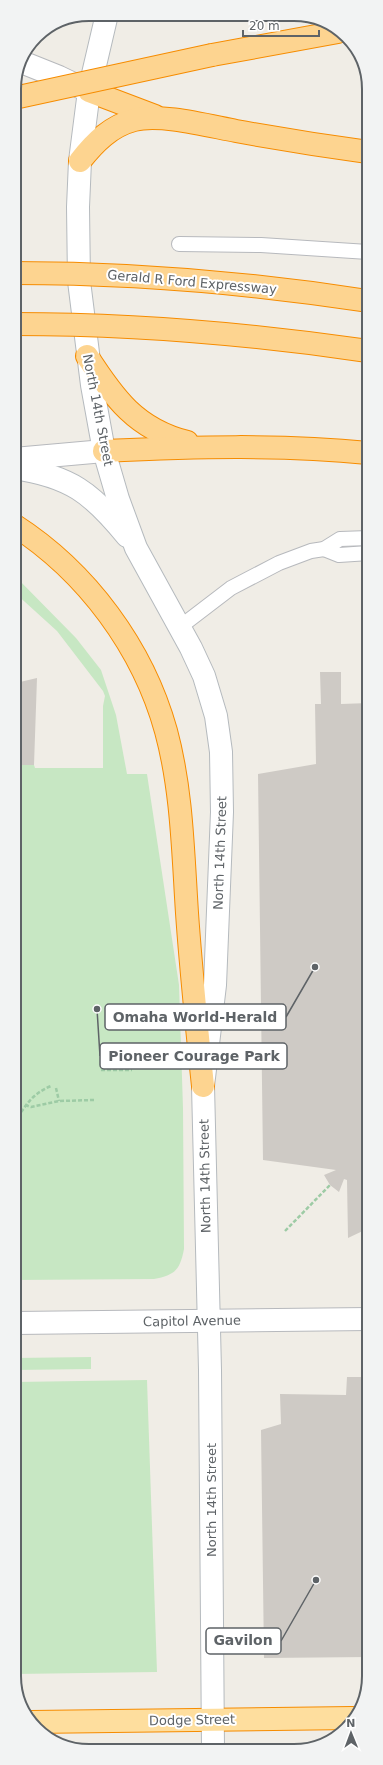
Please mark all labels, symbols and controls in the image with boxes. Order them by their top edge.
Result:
scale bar [243,12,319,38]
text: 20 m [249,19,280,33]
street label: Gerald R Ford Expressway [107,267,278,297]
street label: North 14th Street [80,353,116,467]
street label: North 14th Street [211,796,229,910]
callout: Omaha World-Herald [105,1004,286,1030]
text: Omaha World-Herald [113,1009,277,1025]
callout: Pioneer Courage Park [100,1043,287,1069]
text: Pioneer Courage Park [108,1048,280,1064]
street label: North 14th Street [197,1119,213,1233]
street label: Capitol Avenue [143,1313,241,1329]
street label: North 14th Street [204,1443,219,1557]
callout: Gavilon [206,1628,281,1654]
text: Gavilon [213,1632,273,1648]
street label: Dodge Street [149,1712,235,1728]
north arrow [331,1713,371,1753]
text: N [346,1717,356,1730]

